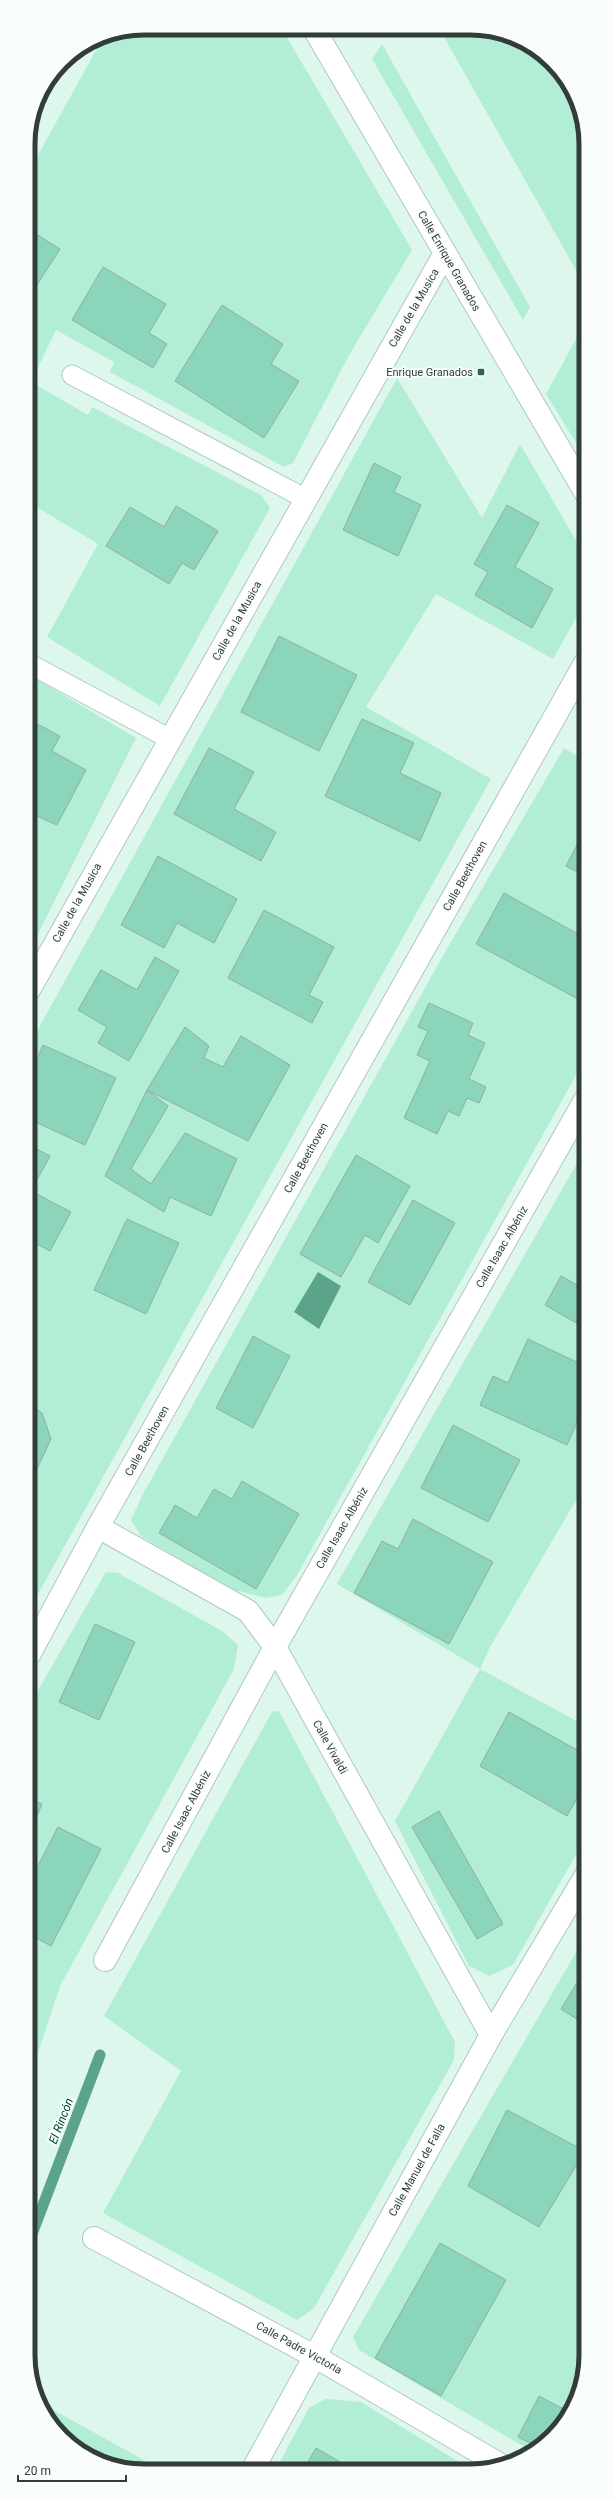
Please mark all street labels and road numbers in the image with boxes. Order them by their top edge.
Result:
street label: Calle Enrique Granados [415,208,483,314]
street label: Calle de la Musica [386,266,442,350]
street label: Calle de la Musica [210,579,264,663]
street label: Calle Beethoven [440,838,490,914]
street label: Calle de la Musica [50,861,104,945]
street label: Calle Beethoven [281,1120,331,1196]
street label: Calle Isaac Albéniz [473,1203,531,1290]
street label: Calle Beethoven [122,1403,172,1479]
street label: Calle Isaac Albéniz [313,1484,371,1571]
street label: Calle Vivaldi [310,1718,350,1776]
street label: Calle Isaac Albéniz [159,1768,214,1856]
street label: Calle Manuel de Falla [386,2121,448,2219]
street label: Calle Padre Victoria [254,2319,344,2377]

